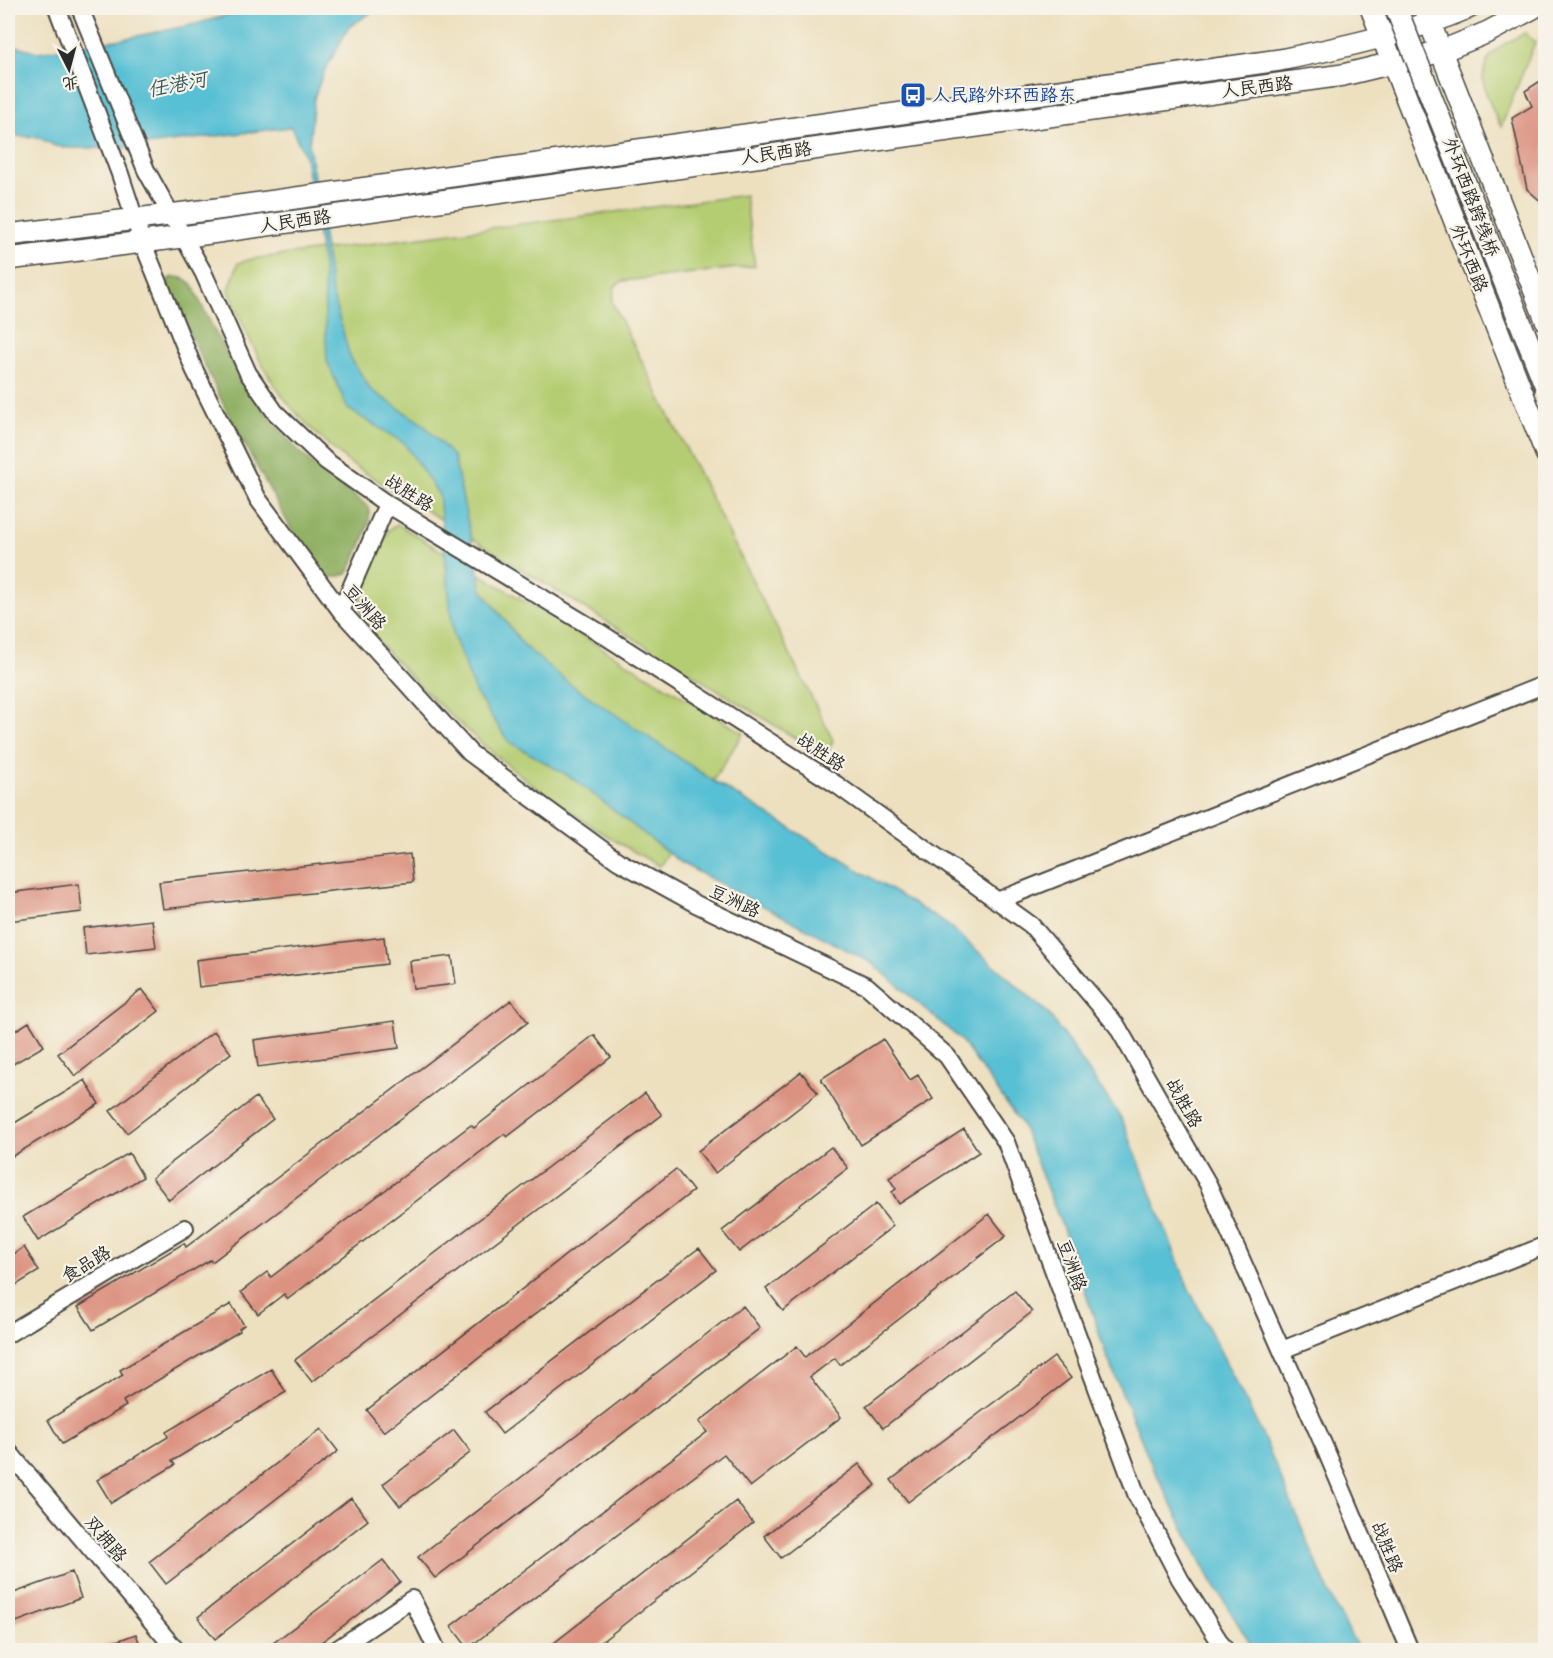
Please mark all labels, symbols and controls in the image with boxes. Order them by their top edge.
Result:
north arrow [39,39,99,99]
water label: 任港河 [145,64,212,102]
street label: 人民西路 [1220,70,1294,103]
text: 北 [61,72,80,96]
bus stop icon: 人民路外环西路东 [898,80,928,110]
place label: 人民路外环西路东 [932,82,1076,107]
street label: 外环西路跨线桥 [1438,134,1504,260]
street label: 人民西路 [739,135,813,170]
street label: 人民西路 [258,203,332,238]
street label: 外环西路 [1446,221,1492,295]
street label: 战胜路 [380,468,439,517]
street label: 豆洲路 [338,578,393,635]
street label: 战胜路 [792,726,851,777]
street label: 豆洲路 [705,878,765,923]
street label: 战胜路 [1160,1073,1209,1132]
street label: 豆洲路 [1051,1235,1093,1294]
street label: 食品路 [56,1239,115,1288]
street label: 双拥路 [79,1510,133,1567]
street label: 战胜路 [1365,1517,1410,1577]

